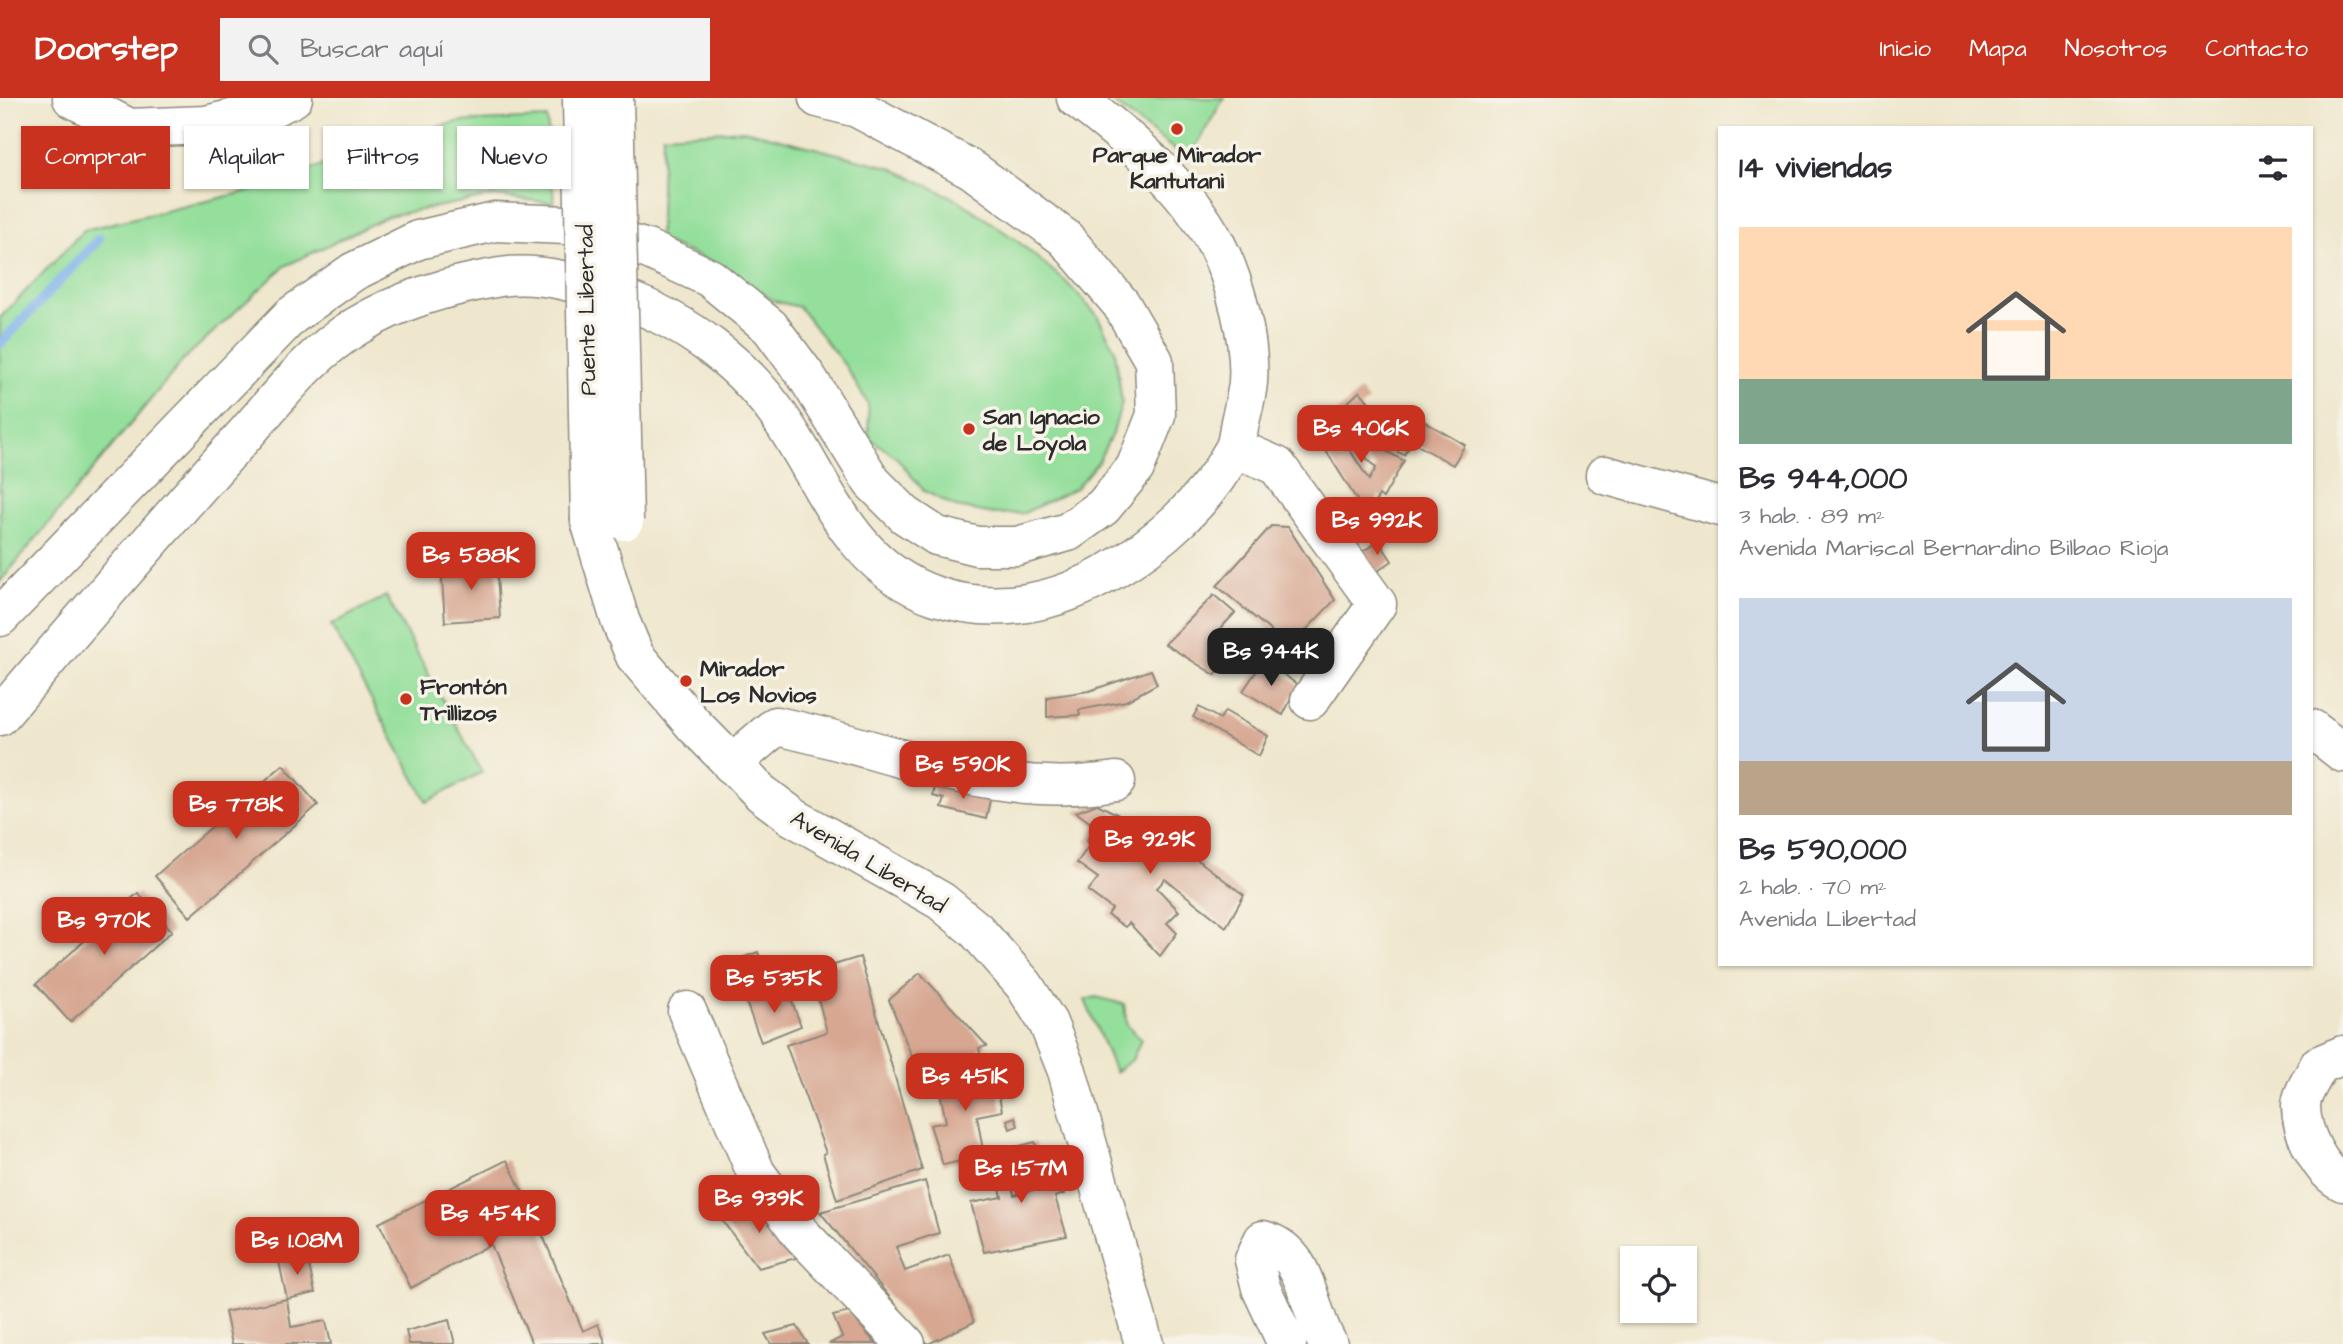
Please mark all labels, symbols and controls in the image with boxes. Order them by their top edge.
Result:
search box [220,18,710,81]
text: Doorstep [35,26,178,72]
icon: search [244,30,282,68]
text: Buscar aquí [300,31,443,67]
text: Inicio [1879,32,1931,66]
text: Mapa [1969,32,2027,66]
text: Nosotros [2065,32,2167,66]
text: Contacto [2205,32,2308,66]
marker: Parque Mirador Kantutani [1169,121,1185,137]
chip: Comprar [21,126,170,189]
chip: Alquilar [184,126,309,189]
chip: Filtros [323,126,443,189]
chip: Nuevo [457,126,571,189]
place label: Parque Mirador Kantutani [1093,139,1262,197]
text: 14 viviendas [1739,147,1892,189]
icon: filters [2254,149,2292,187]
street label: Puente Libertad [570,224,604,396]
icon: home [1953,273,2079,399]
place label: San Ignacio de Loyola [982,401,1100,461]
pin: Bs 406K [1296,406,1426,465]
text: Bs 406K [1313,412,1409,444]
marker: San Ignacio de Loyola [961,421,977,437]
text: Bs 944,000 [1739,458,1907,500]
pin: Bs 992K [1312,498,1442,557]
text: 3 hab. · 89 m² [1739,500,1885,532]
text: Bs 992K [1332,504,1422,536]
pin: Bs 588K [406,532,536,592]
text: Avenida Mariscal Bernardino Bilbao Rioja [1739,532,2168,564]
text: Bs 588K [422,539,520,571]
pin: Bs 944K [1206,628,1336,688]
text: Bs 944K [1223,635,1319,667]
icon: home [1953,644,2079,770]
place label: Mirador Los Novios [700,653,817,711]
place label: Frontón Trillizos [419,671,507,729]
marker: Mirador Los Novios [678,673,694,689]
marker: Frontón Trillizos [398,691,414,707]
pin: Bs 590K [898,742,1028,801]
text: Bs 590K [916,748,1010,780]
pin: Bs 778K [171,782,301,841]
text: Bs 778K [189,788,283,820]
street label: Avenida Libertad [784,803,953,921]
pin: Bs 929K [1085,816,1215,876]
text: Bs 929K [1105,823,1195,855]
text: Bs 590,000 [1739,829,1907,871]
text: 2 hab. · 70 m² [1739,871,1887,903]
pin: Bs 970K [39,898,169,957]
text: Avenida Libertad [1739,903,1916,935]
text: Bs 970K [58,904,150,936]
pin: Bs 535K [709,956,839,1015]
text: Bs 535K [726,962,822,994]
pin: Bs 451K [900,1054,1030,1113]
text: Bs 451K [922,1060,1008,1092]
pin: Bs 1.57M [949,1146,1093,1205]
text: Bs 1.57M [975,1152,1067,1184]
pin: Bs 939K [694,1176,824,1235]
text: Bs 939K [715,1182,803,1214]
pin: Bs 454K [425,1190,555,1250]
text: Bs 454K [441,1197,539,1229]
pin: Bs 1.08M [225,1218,369,1277]
text: Bs 1.08M [251,1224,343,1256]
map controls [1620,1246,1697,1323]
button: locate [1620,1246,1697,1323]

